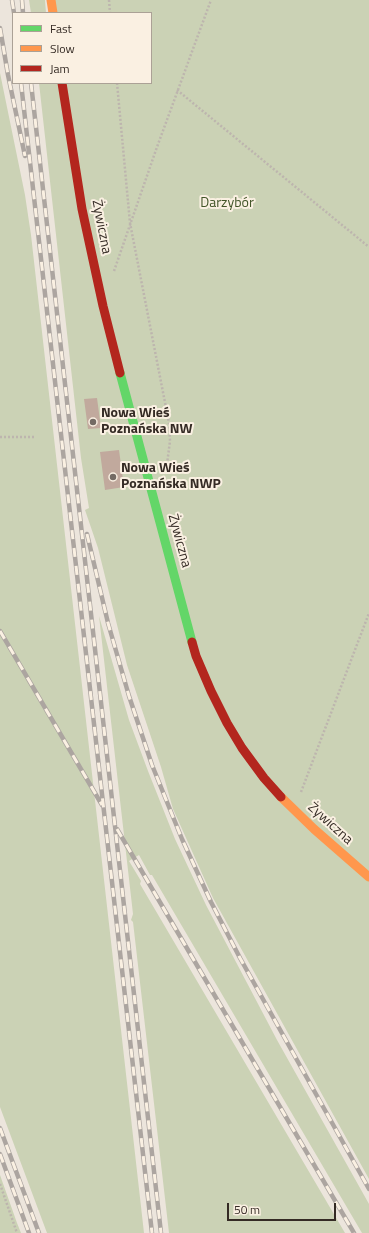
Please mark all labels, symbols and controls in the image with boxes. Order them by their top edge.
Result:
legend [12,12,152,84]
text: Fast [50,19,72,38]
text: Slow [50,39,75,58]
text: Jam [50,59,70,78]
park label: Darzybór [200,196,254,212]
street label: Żywiczna [88,198,114,256]
place label: Nowa Wieś Poznańska NW [101,406,192,438]
marker: Nowa Wieś Poznańska NW [88,417,98,427]
place label: Nowa Wieś Poznańska NWP [121,461,221,494]
marker: Nowa Wieś Poznańska NWP [108,472,118,482]
street label: Żywiczna [164,512,194,570]
street label: Żywiczna [304,799,356,849]
scale bar [229,1195,338,1221]
text: 50 m [234,1200,260,1219]

